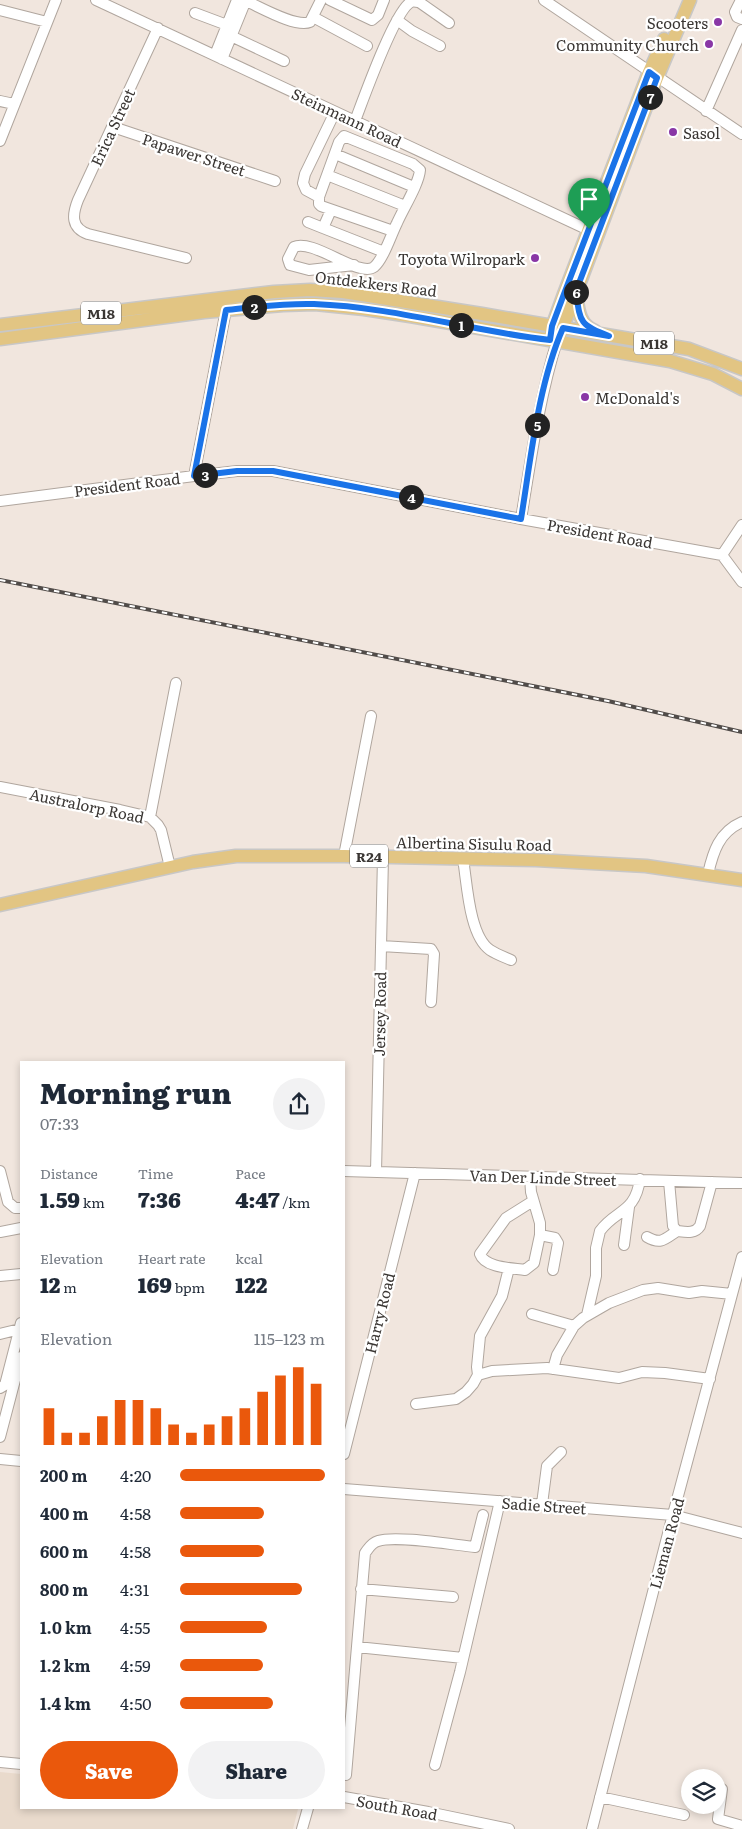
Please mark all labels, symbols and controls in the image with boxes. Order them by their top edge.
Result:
place label: Scooters [647,11,708,34]
marker: Scooters [712,16,724,28]
place label: Community Church [556,33,699,56]
marker: Community Church [703,38,715,50]
street label: Steinmann Road [288,81,406,153]
street label: Erica Street [84,84,140,170]
pin: 7 [638,84,662,110]
text: 7 [647,87,654,107]
place label: Sasol [683,121,720,144]
marker: Sasol [667,126,679,138]
street label: Papawer Street [140,127,248,181]
pin [568,178,610,229]
icon: arrive [575,185,603,213]
place label: Toyota Wilropark [398,247,526,270]
marker: Toyota Wilropark [529,252,541,264]
street label: Ontdekkers Road [314,264,438,302]
pin: 6 [564,280,588,304]
text: 6 [572,282,581,302]
pin: 2 [242,294,266,320]
text: 2 [251,297,258,317]
road number: M18 [81,302,121,324]
pin: 1 [448,312,474,338]
text: 1 [459,315,464,335]
road number: M18 [634,332,674,354]
place label: McDonald's [595,386,679,409]
marker: McDonald's [579,391,591,403]
pin: 5 [524,412,550,438]
text: 5 [534,415,541,435]
pin: 3 [192,462,218,488]
text: 3 [202,465,209,485]
street label: President Road [73,466,181,502]
pin: 4 [398,484,424,510]
text: 4 [407,487,416,507]
street label: President Road [545,512,655,554]
street label: Australorp Road [28,782,146,828]
street label: Albertina Sisulu Road [396,830,552,856]
road number: R24 [350,844,388,868]
street label: Jersey Road [367,971,391,1057]
text: Morning run [40,1071,231,1113]
button: share [273,1078,325,1130]
text: 07:33 [40,1111,79,1135]
text: Distance [40,1163,98,1183]
text: Time [138,1163,173,1183]
text: Pace [235,1163,265,1183]
street label: Van Der Linde Street [469,1163,617,1191]
text: 1.59 [40,1183,80,1214]
text: 7:36 [138,1183,181,1214]
text: 4:47 [235,1183,280,1214]
text: km [80,1192,105,1212]
text: /km [280,1192,310,1212]
text: Elevation [40,1248,103,1268]
text: Heart rate [138,1248,206,1268]
text: kcal [235,1248,263,1268]
text: 12 [40,1268,60,1299]
text: 169 [138,1268,172,1299]
text: 122 [235,1268,267,1299]
street label: Harry Road [358,1270,400,1356]
text: m [60,1277,77,1297]
text: bpm [172,1277,205,1297]
text: Elevation [40,1326,112,1350]
text: 115–123 m [254,1326,325,1350]
text: 200 m [40,1463,87,1487]
text: 4:20 [120,1463,151,1487]
street label: Sadie Street [501,1491,587,1519]
street label: Lieman Road [643,1495,689,1591]
text: 400 m [40,1501,89,1525]
text: 4:58 [120,1501,151,1525]
text: 600 m [40,1539,88,1563]
text: 4:58 [120,1539,151,1563]
text: 800 m [40,1577,88,1601]
text: 4:31 [120,1577,149,1601]
text: 1.0 km [40,1615,92,1639]
text: 4:55 [120,1615,150,1639]
text: 1.2 km [40,1653,90,1677]
text: 4:59 [120,1653,151,1677]
text: 1.4 km [40,1691,91,1715]
text: 4:50 [120,1691,152,1715]
button: Save [40,1741,178,1799]
button: Share [188,1741,325,1799]
map controls [681,1769,726,1814]
button: layers [681,1769,726,1814]
street label: South Road [355,1789,439,1825]

